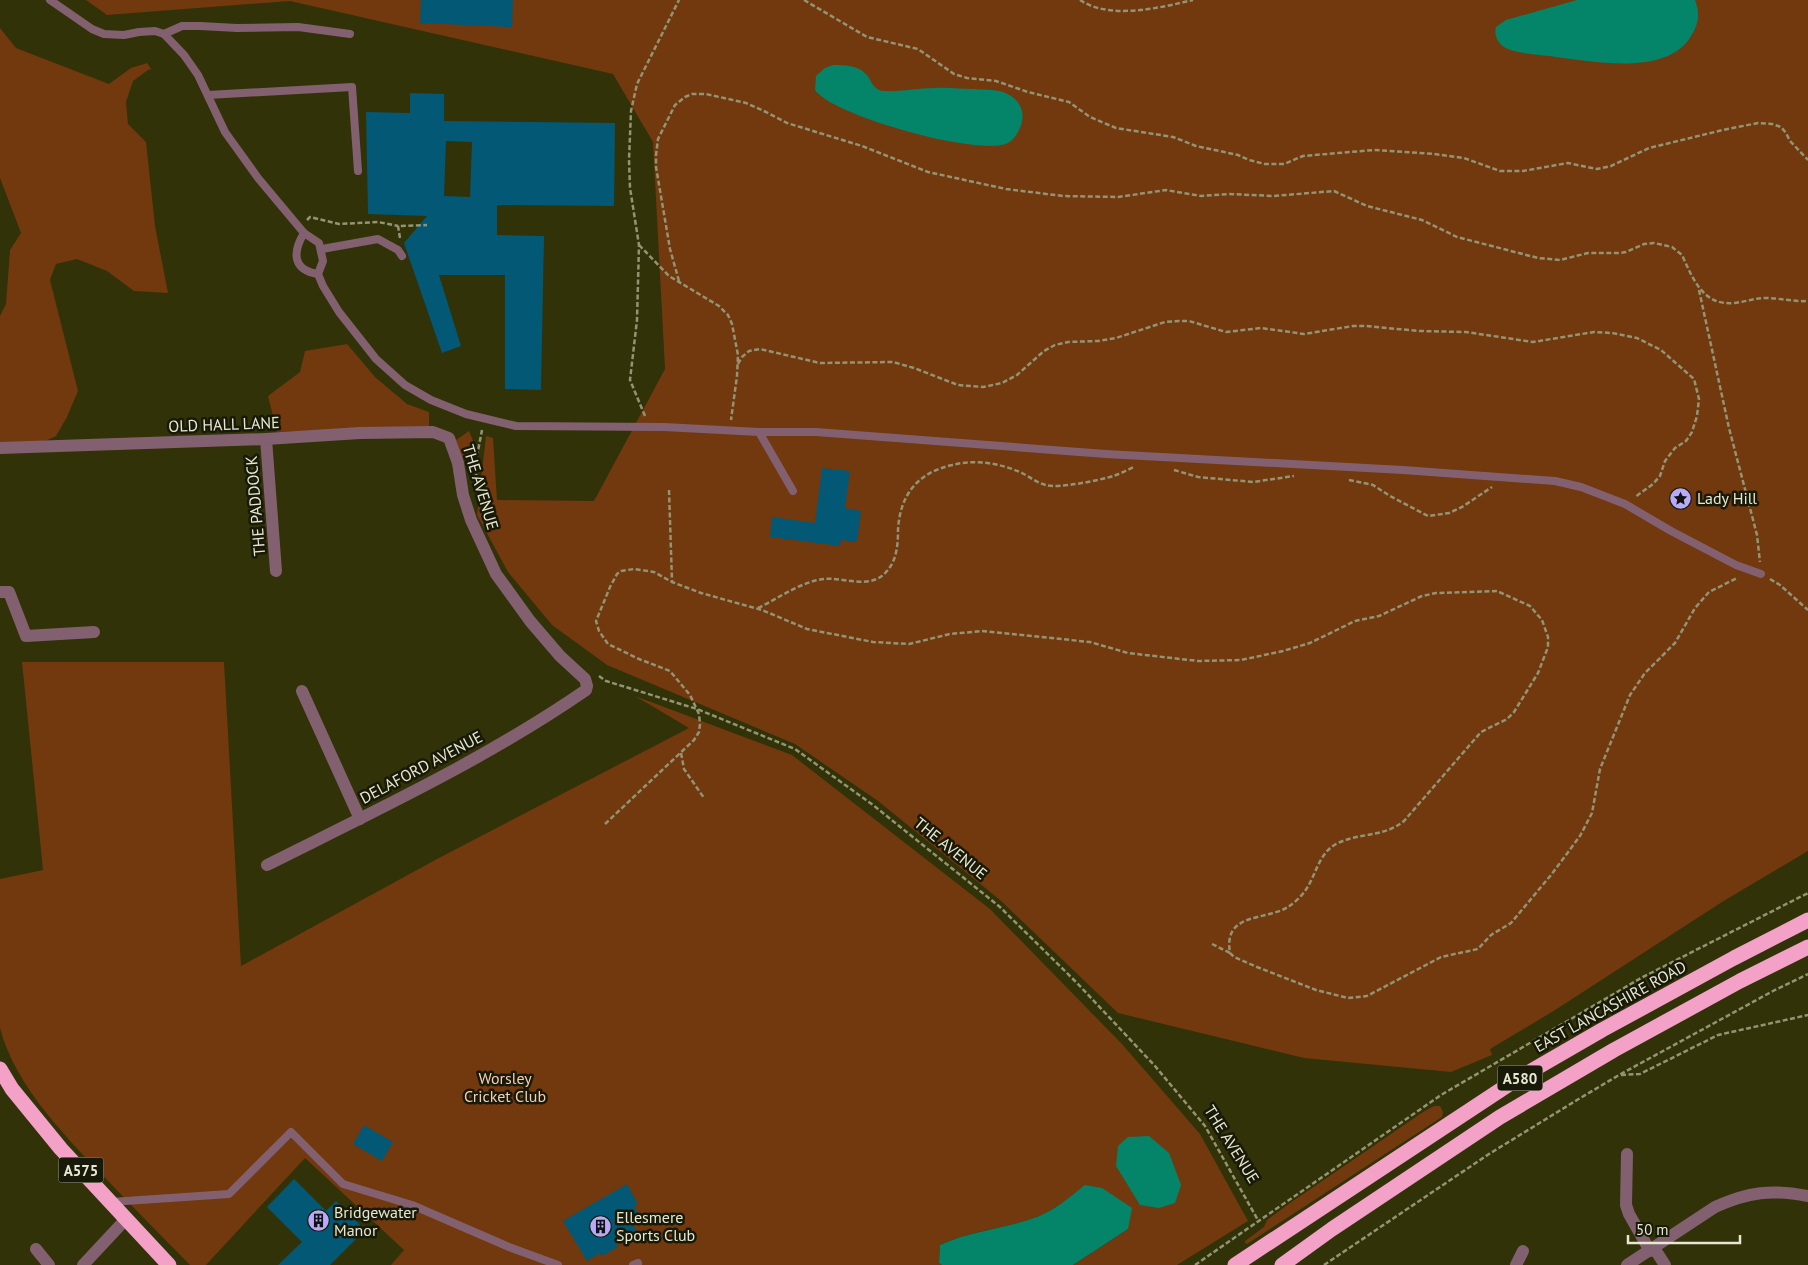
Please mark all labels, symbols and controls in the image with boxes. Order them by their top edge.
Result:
street label: OLD HALL LANE [168,412,280,436]
street label: THE AVENUE [459,442,503,532]
street label: THE PADDOCK [241,455,269,557]
place icon: Lady Hill [1669,486,1693,510]
place label: Lady Hill [1697,488,1757,508]
street label: DELAFORD AVENUE [356,726,486,808]
street label: THE AVENUE [910,813,992,883]
street label: EAST LANCASHIRE ROAD [1530,956,1690,1056]
road number: A580 [1498,1066,1542,1090]
park label: Worsley Cricket Club [464,1068,546,1106]
street label: THE AVENUE [1200,1101,1264,1187]
road number: A575 [58,1158,104,1182]
place label: Bridgewater Manor [334,1202,417,1240]
place label: Ellesmere Sports Club [616,1207,695,1245]
building icon: Bridgewater Manor [306,1209,330,1233]
scale bar [1628,1212,1740,1244]
building icon: Ellesmere Sports Club [588,1214,612,1238]
text: 50 m [1636,1220,1669,1239]

